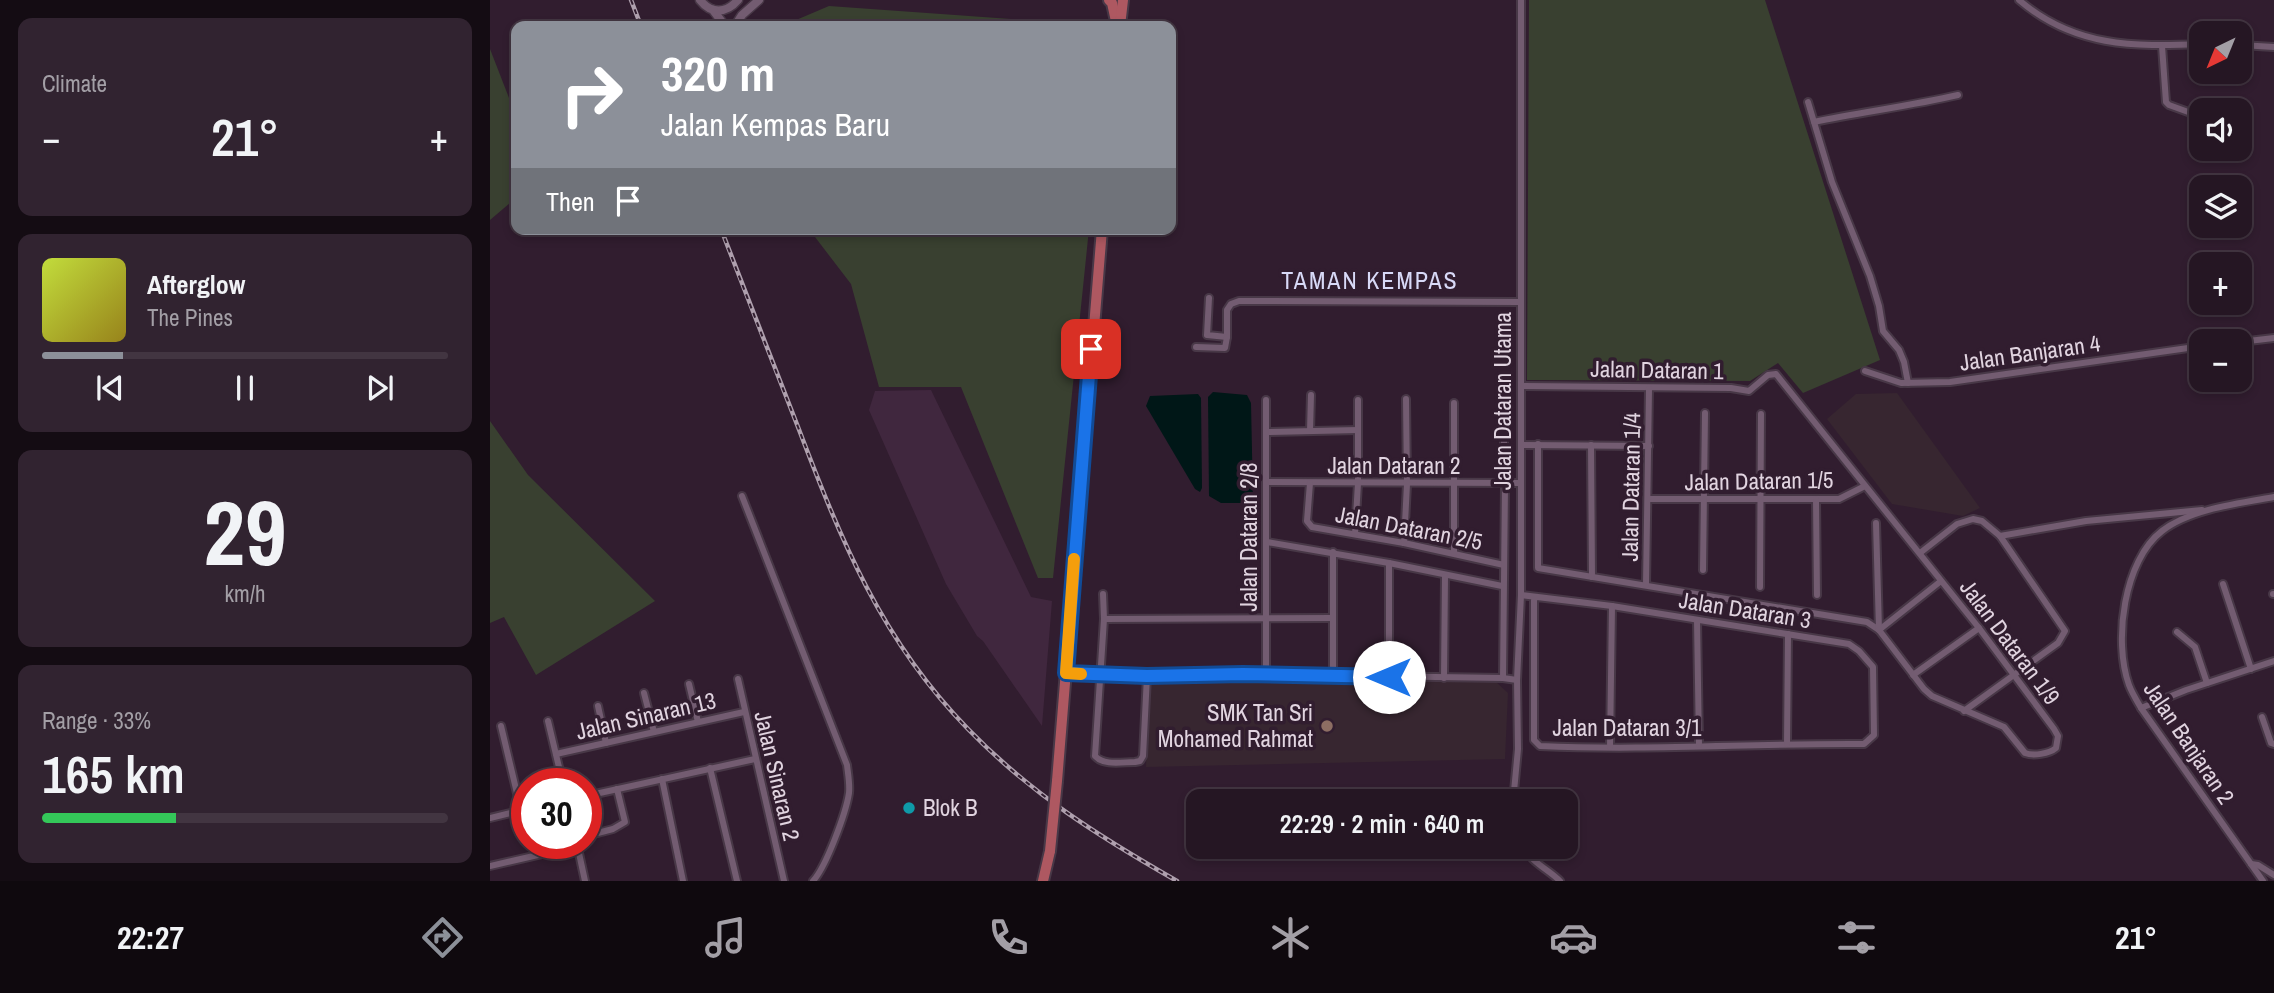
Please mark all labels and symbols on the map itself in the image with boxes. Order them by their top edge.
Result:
north arrow [2189,21,2252,84]
district label: TAMAN KEMPAS [1281,264,1459,296]
street label: Jalan Dataran Utama [1487,311,1518,490]
pin [1061,319,1121,379]
street label: Jalan Banjaran 4 [1958,327,2103,378]
street label: Jalan Dataran 1 [1590,353,1724,386]
street label: Jalan Dataran 1/4 [1614,412,1647,562]
street label: Jalan Dataran 2 [1327,450,1461,481]
street label: Jalan Dataran 2/8 [1233,463,1264,611]
street label: Jalan Dataran 1/5 [1684,464,1834,497]
street label: Jalan Dataran 2/5 [1333,498,1485,557]
street label: Jalan Dataran 1/9 [1953,573,2068,710]
street label: Jalan Dataran 3 [1677,584,1813,635]
position arrow [1352,640,1426,714]
street label: Jalan Banjaran 2 [2137,675,2242,810]
street label: Jalan Sinaran 13 [573,684,719,747]
place label: SMK Tan Sri Mohamed Rahmat [1158,697,1313,754]
street label: Jalan Sinaran 2 [748,708,807,844]
street label: Jalan Dataran 3/1 [1553,712,1702,743]
marker: SMK Tan Sri Mohamed Rahmat [1319,718,1335,734]
speed limit sign: 30 [511,768,602,859]
place label: Blok B [923,792,978,823]
marker: Blok B [901,800,917,816]

